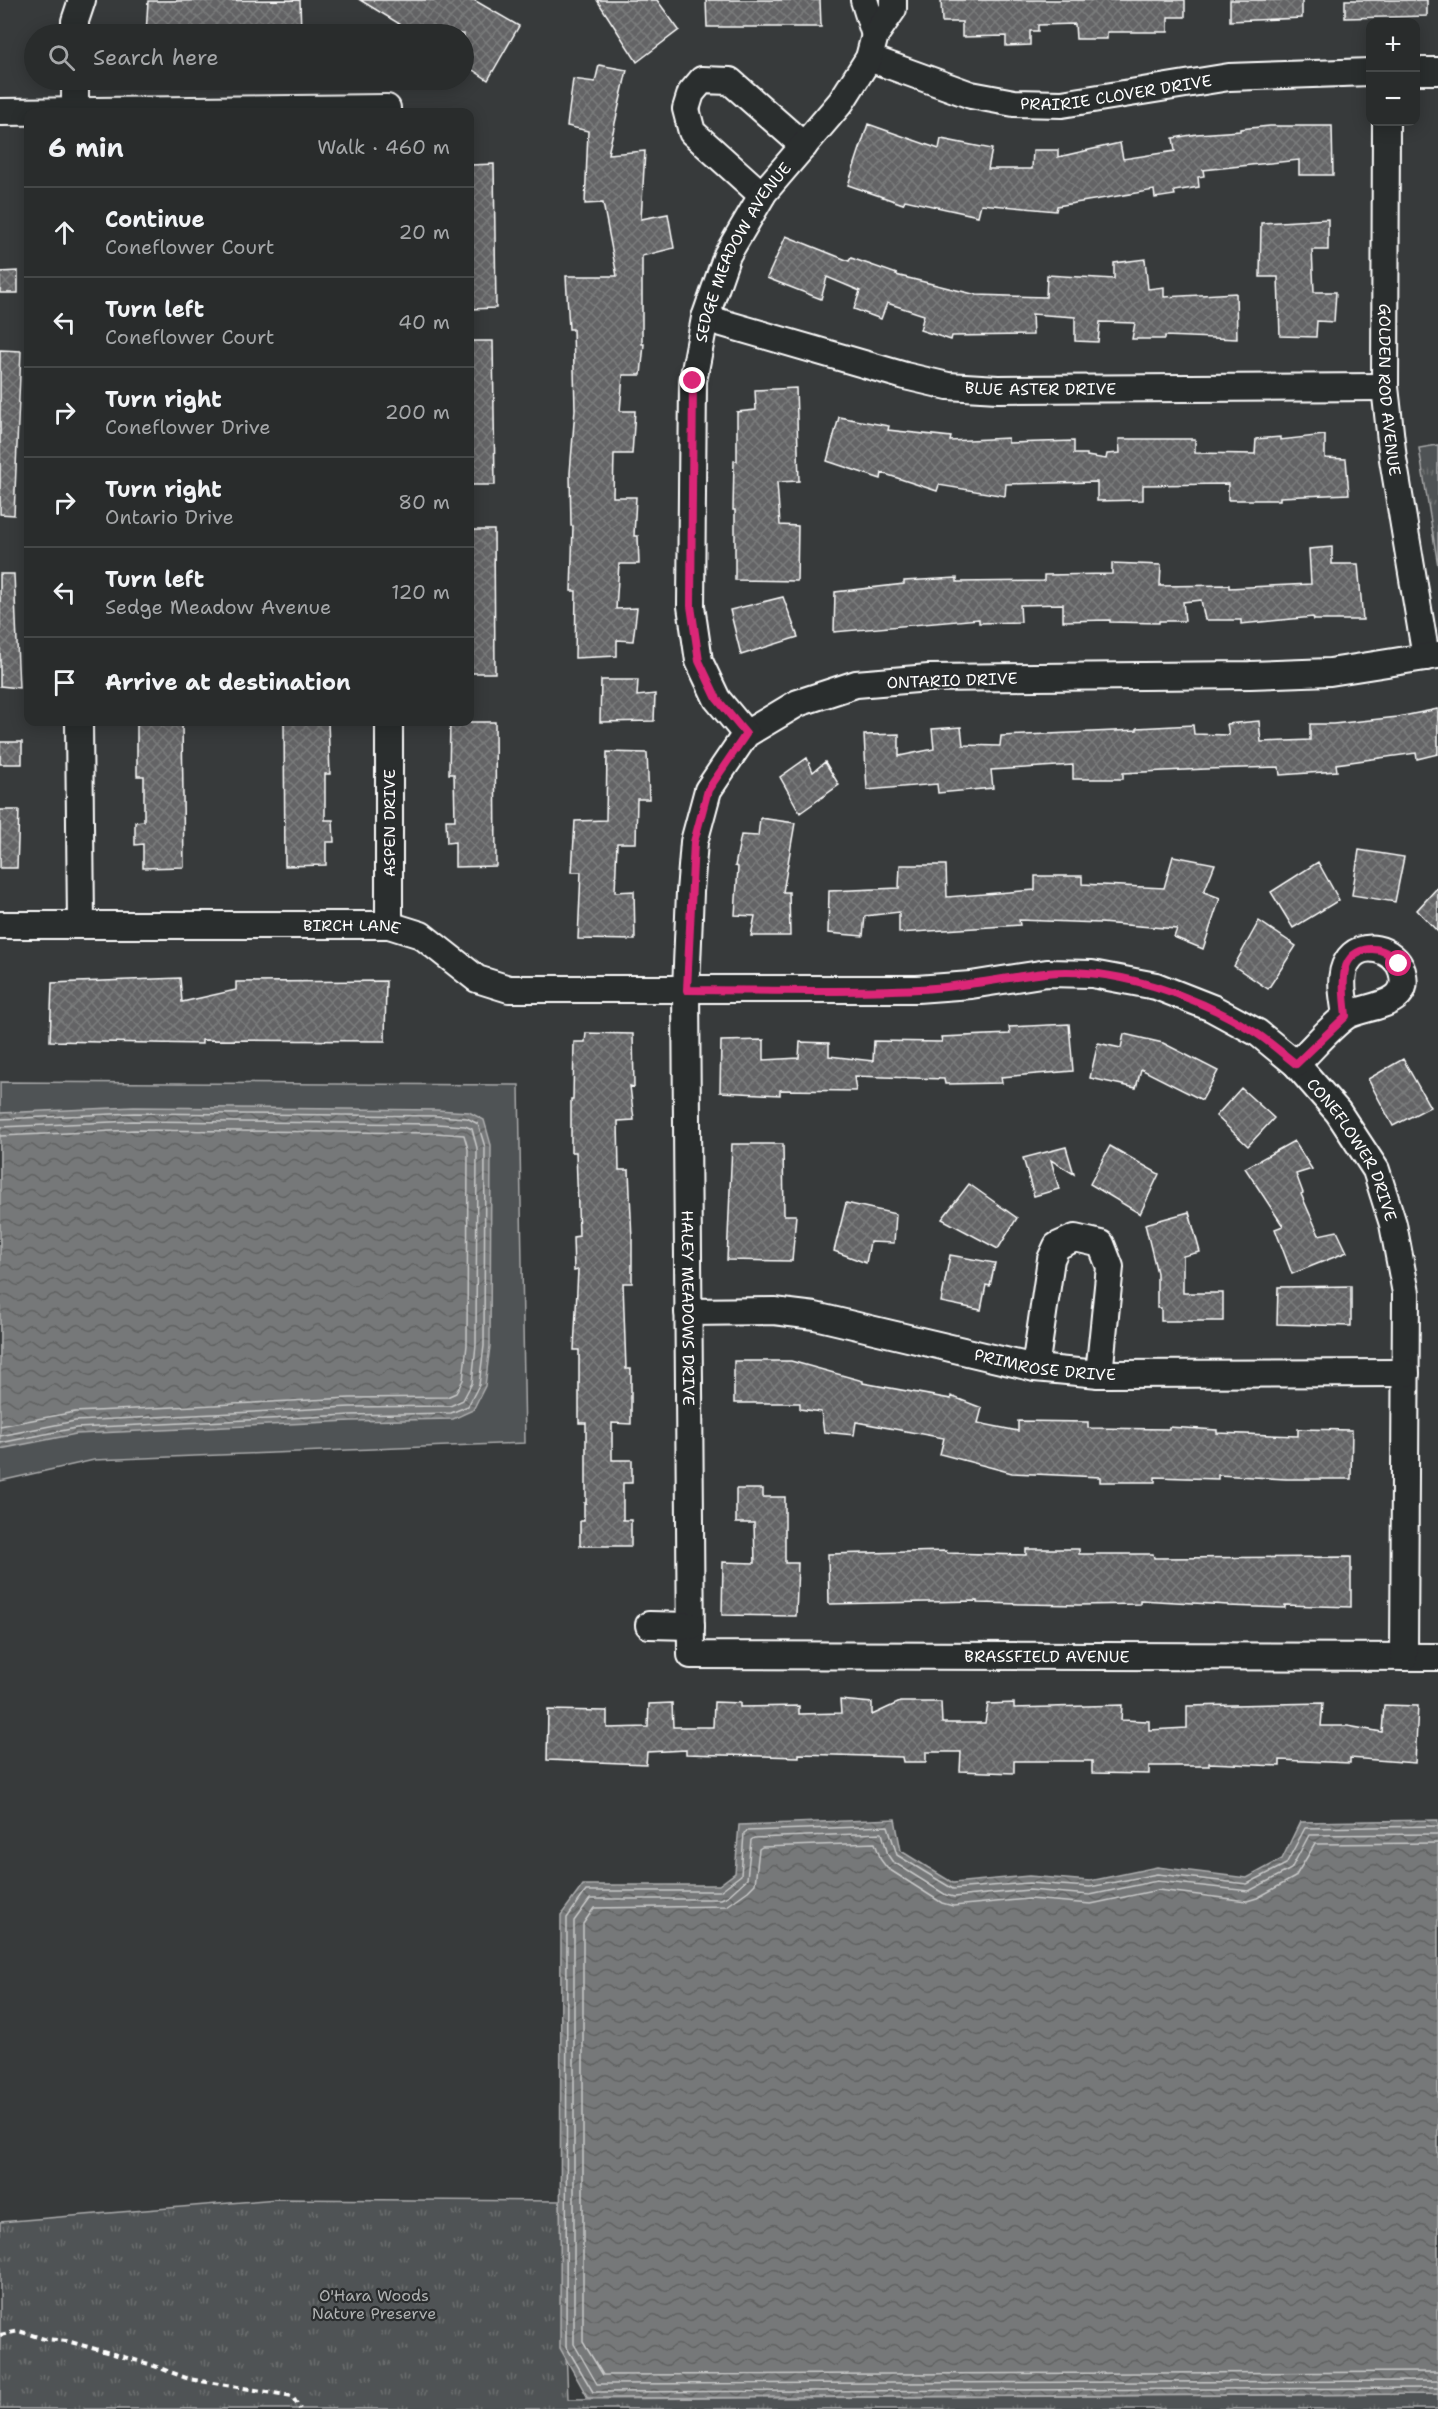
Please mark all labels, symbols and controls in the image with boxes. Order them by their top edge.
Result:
map controls [1366,18,1420,126]
button: + [1366,18,1420,72]
search box [24,24,474,90]
icon: search [45,41,78,74]
text: Search here [93,43,219,72]
street label: PRAIRIE CLOVER DRIVE [1020,70,1213,115]
button: − [1366,72,1420,126]
text: 6 min [48,130,124,165]
text: Walk · 460 m [317,134,450,160]
street label: SEDGE MEADOW AVENUE [691,158,796,344]
text: Continue [105,205,205,234]
icon: ahead [48,216,81,249]
text: 20 m [399,219,450,245]
text: Coneflower Court [105,234,275,260]
text: Turn left [105,295,204,324]
street label: GOLDEN ROD AVENUE [1374,304,1406,478]
icon: left [48,306,81,339]
text: 40 m [398,309,450,335]
text: Coneflower Court [105,324,275,350]
route end [679,367,705,393]
street label: BLUE ASTER DRIVE [964,377,1116,400]
text: Turn right [105,385,222,414]
icon: right [48,396,81,429]
text: 200 m [385,399,450,425]
text: Coneflower Drive [105,414,271,440]
text: Turn right [105,475,222,504]
icon: right [48,486,81,519]
text: 80 m [398,489,450,515]
text: Ontario Drive [105,504,234,530]
text: Turn left [105,565,204,594]
icon: left [48,576,81,609]
text: 120 m [391,579,450,605]
text: Sedge Meadow Avenue [105,594,331,620]
icon: arrive [48,666,81,699]
text: Arrive at destination [105,668,351,697]
street label: ONTARIO DRIVE [886,668,1018,693]
street label: ASPEN DRIVE [379,769,400,877]
street label: BIRCH LANE [303,915,403,939]
route start [1385,950,1411,976]
street label: CONEFLOWER DRIVE [1302,1074,1401,1224]
street label: HALEY MEADOWS DRIVE [677,1210,699,1406]
street label: PRIMROSE DRIVE [972,1344,1116,1385]
street label: BRASSFIELD AVENUE [964,1646,1130,1667]
park label: O'Hara Woods Nature Preserve [312,2285,436,2324]

